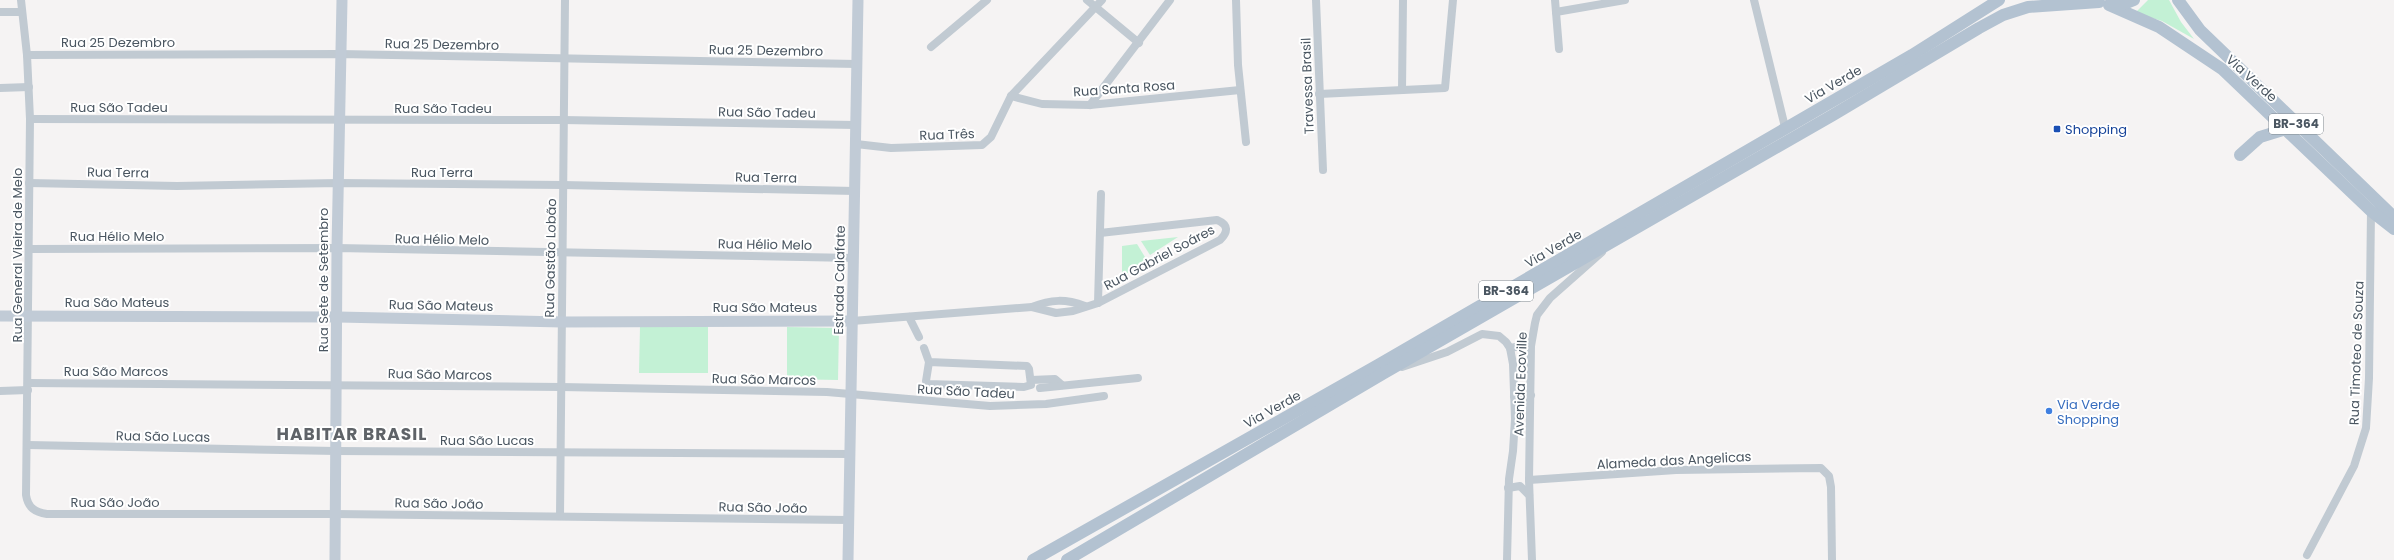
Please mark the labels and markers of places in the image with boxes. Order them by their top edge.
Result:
place label: Shopping [2065,120,2127,139]
marker: Shopping [2052,124,2062,134]
place label: Via Verde Shopping [2057,395,2120,429]
marker: Via Verde Shopping [2044,406,2054,416]

